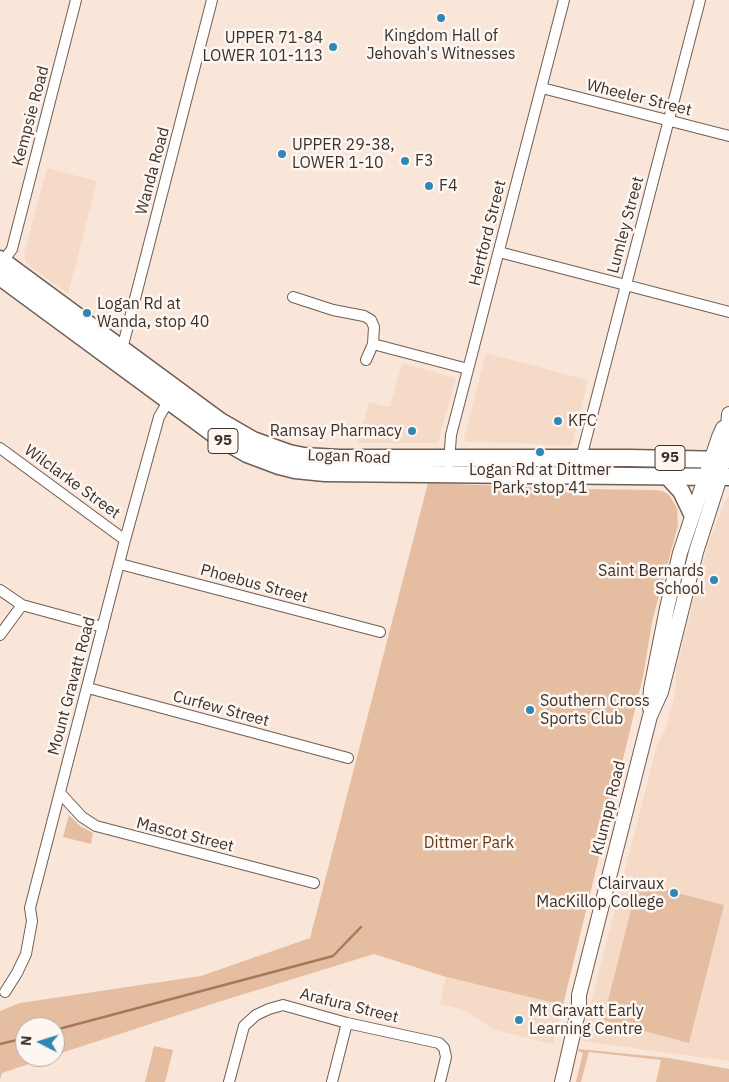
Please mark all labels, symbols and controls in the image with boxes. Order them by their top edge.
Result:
marker: Kingdom Hall of Jehovah's Witnesses [435,12,447,24]
place label: Kingdom Hall of Jehovah's Witnesses [366,26,516,64]
place label: UPPER 71-84 LOWER 101-113 [203,28,323,66]
marker: UPPER 71-84 LOWER 101-113 [327,41,339,53]
street label: Kempsie Road [8,64,54,168]
street label: Wheeler Street [584,76,694,120]
street label: Wanda Road [132,125,174,217]
place label: UPPER 29-38, LOWER 1-10 [292,135,395,173]
marker: UPPER 29-38, LOWER 1-10 [276,148,288,160]
place label: F3 [415,151,434,171]
marker: F3 [399,155,411,167]
street label: Lumley Street [604,174,648,276]
place label: F4 [439,176,458,196]
street label: Hertford Street [466,178,510,288]
marker: F4 [423,180,435,192]
place label: Logan Rd at Wanda, stop 40 [97,294,209,332]
marker: Logan Rd at Wanda, stop 40 [81,307,93,319]
place label: KFC [568,411,597,431]
marker: KFC [552,415,564,427]
place label: Ramsay Pharmacy [270,421,402,441]
marker: Ramsay Pharmacy [406,425,418,437]
road number: 95 [208,428,238,454]
street label: Wilclarke Street [20,441,124,523]
street label: Logan Road [307,446,391,468]
marker: Logan Rd at Dittmer Park, stop 41 [534,446,546,458]
road number: 95 [655,446,685,470]
place label: Logan Rd at Dittmer Park, stop 41 [469,460,611,498]
street label: Phoebus Street [198,560,310,608]
place label: Saint Bernards School [598,561,704,599]
marker: Saint Bernards School [708,574,720,586]
street label: Mount Gravatt Road [44,615,100,757]
street label: Curfew Street [171,687,271,731]
place label: Southern Cross Sports Club [540,691,650,729]
marker: Southern Cross Sports Club [524,704,536,716]
street label: Klumpp Road [588,759,630,857]
street label: Mascot Street [134,814,236,856]
park label: Dittmer Park [424,833,514,853]
place label: Clairvaux MacKillop College [536,874,664,912]
marker: Clairvaux MacKillop College [668,887,680,899]
street label: Arafura Street [298,984,400,1028]
place label: Mt Gravatt Early Learning Centre [529,1001,644,1039]
marker: Mt Gravatt Early Learning Centre [513,1014,525,1026]
north arrow [15,1017,65,1067]
text: N [17,1035,35,1047]

